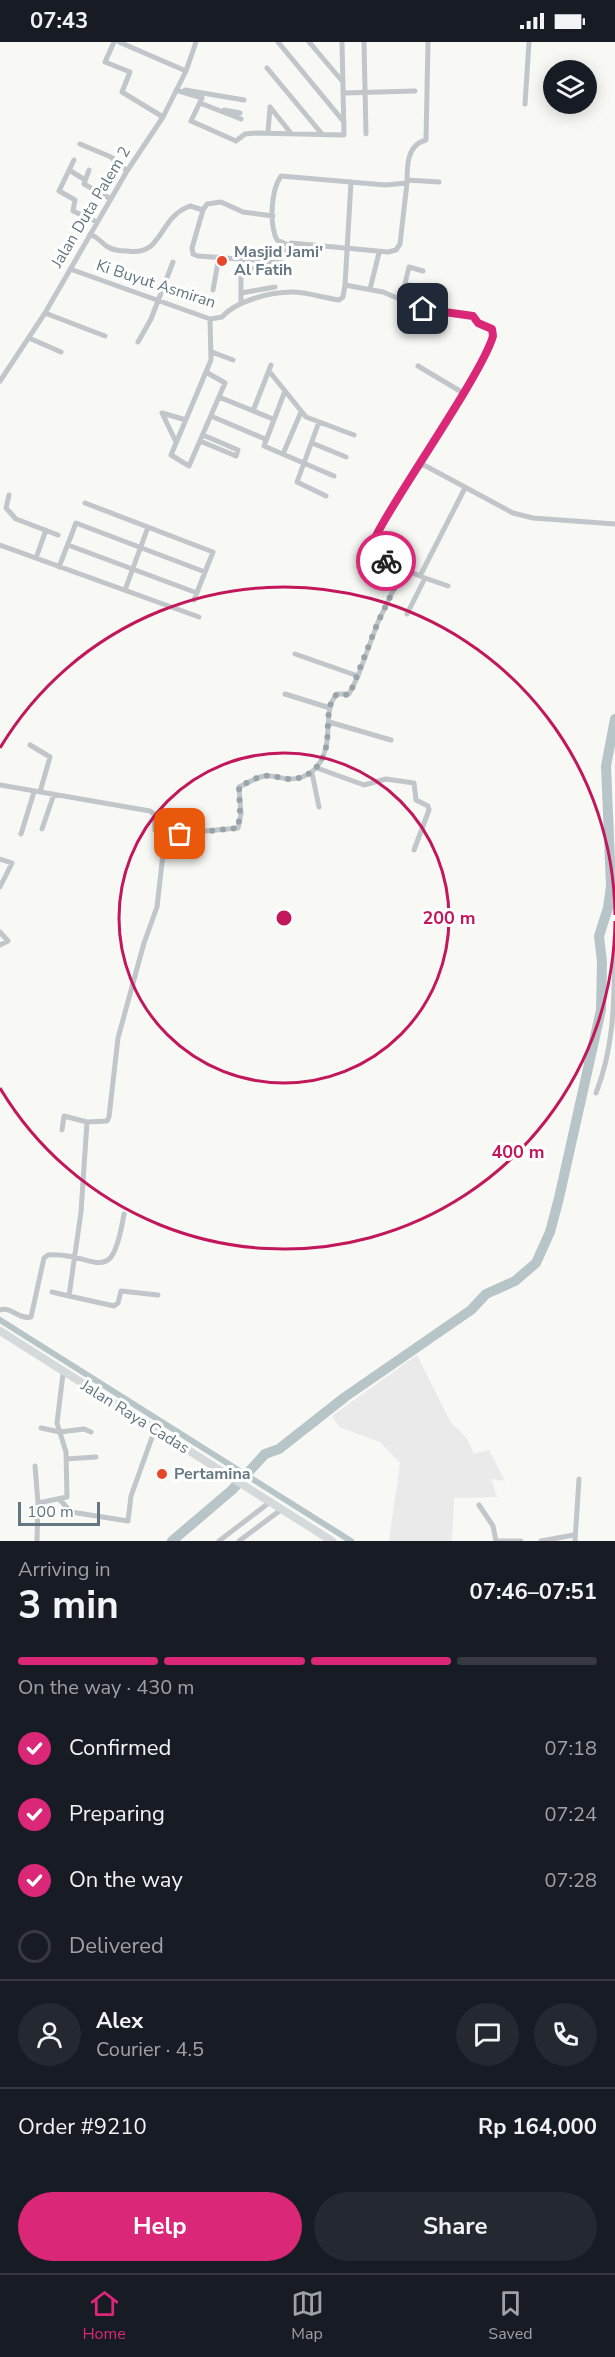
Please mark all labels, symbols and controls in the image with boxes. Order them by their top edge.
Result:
text: 07:43 [30,6,88,36]
map controls [543,60,597,114]
button: layers [543,60,597,114]
street label: Jalan Duta Palem 2 [46,142,136,273]
place label: Masjid Jami' Al Fatih [234,241,323,281]
street label: Ki Buyut Asmiran [93,254,219,314]
marker: Masjid Jami' Al Fatih [215,254,229,268]
pin [397,283,448,334]
icon: home [406,292,439,325]
courier [356,531,416,591]
icon: bike [370,545,403,578]
pin [154,808,205,859]
icon: bag [163,817,196,850]
text: 200 m [422,906,476,930]
centre of rings [274,908,294,928]
text: 400 m [491,1140,545,1164]
street label: Jalan Raya Cadas [76,1374,194,1459]
place label: Pertamina [174,1463,251,1485]
marker: Pertamina [155,1467,169,1481]
scale bar [18,1499,100,1526]
text: 100 m [27,1501,74,1523]
text: Arriving in [18,1556,111,1583]
text: 07:46–07:51 [469,1577,597,1607]
text: 3 min [18,1579,119,1632]
text: On the way · 430 m [18,1674,194,1701]
icon: check [18,1732,51,1765]
text: Confirmed [69,1733,171,1763]
text: 07:18 [544,1735,597,1762]
icon: check [18,1798,51,1831]
text: Preparing [69,1799,165,1829]
text: 07:24 [544,1801,597,1828]
icon: check [18,1864,51,1897]
text: On the way [69,1865,183,1895]
text: 07:28 [544,1867,597,1894]
text: Delivered [69,1931,164,1961]
button: person [18,2003,81,2066]
button: chat [456,2003,519,2066]
button: phone [534,2003,597,2066]
text: Alex [96,2006,143,2036]
text: Courier · 4.5 [96,2036,204,2063]
text: Order #9210 [18,2112,147,2142]
text: Rp 164,000 [478,2112,597,2142]
button: Help [18,2192,302,2261]
button: Share [314,2192,597,2261]
tab: Home [82,2287,126,2345]
tab: Map [291,2287,324,2345]
tab: Saved [488,2287,533,2345]

